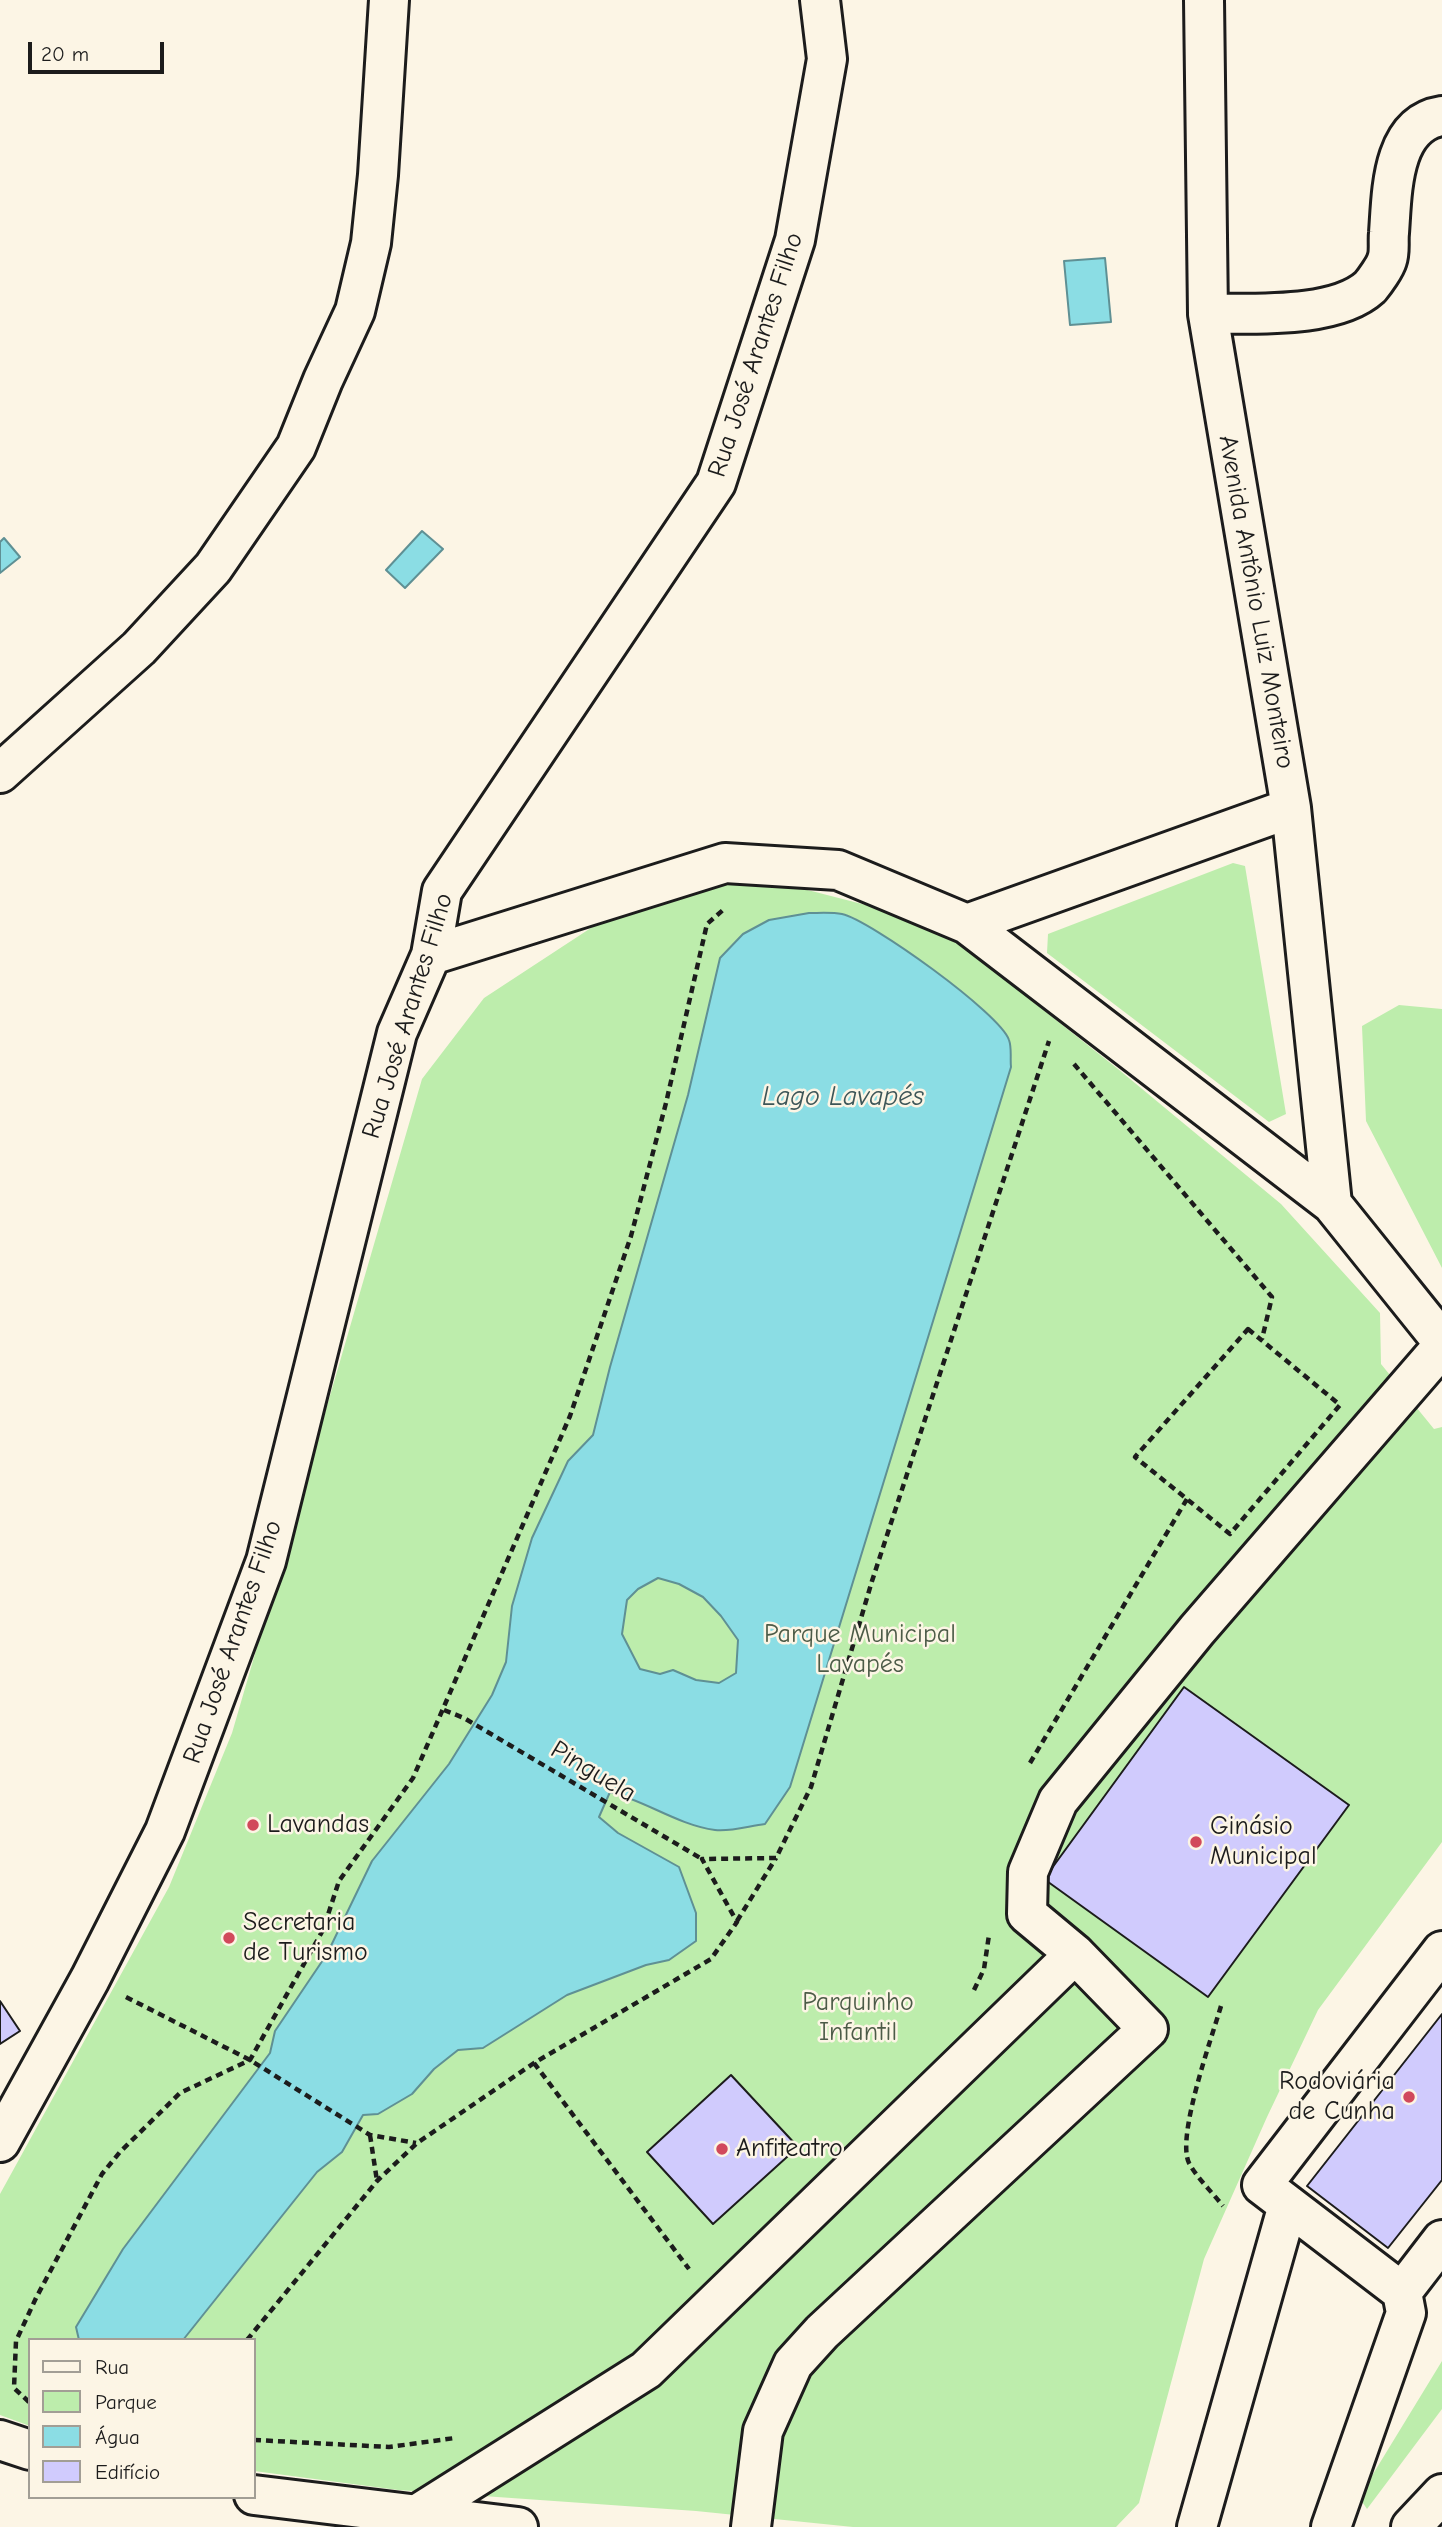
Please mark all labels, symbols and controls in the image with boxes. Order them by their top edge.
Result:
scale bar [32,28,168,72]
text: 20 m [41,42,89,66]
street label: Rua José Arantes Filho [702,229,810,481]
street label: Avenida Antônio Luiz Monteiro [1211,433,1301,771]
street label: Rua José Arantes Filho [356,890,460,1142]
water label: Lago Lavapés [762,1080,924,1114]
street label: Rua José Arantes Filho [177,1516,289,1768]
park label: Parque Municipal Lavapés [764,1619,956,1680]
street label: Pinguela [545,1734,641,1810]
place label: Lavandas [267,1809,369,1841]
place label: Ginásio Municipal [1210,1811,1317,1872]
marker: Lavandas [245,1817,261,1833]
marker: Ginásio Municipal [1188,1834,1204,1850]
place label: Secretaria de Turismo [243,1907,368,1968]
marker: Secretaria de Turismo [221,1930,237,1946]
park label: Parquinho Infantil [802,1987,914,2048]
place label: Rodoviária de Cunha [1279,2066,1395,2128]
marker: Rodoviária de Cunha [1401,2089,1417,2105]
place label: Anfiteatro [736,2133,843,2165]
marker: Anfiteatro [714,2141,730,2157]
legend [28,2338,256,2499]
text: Rua [95,2355,129,2379]
text: Parque [95,2390,157,2414]
text: Água [95,2425,140,2449]
text: Edifício [95,2460,160,2484]

